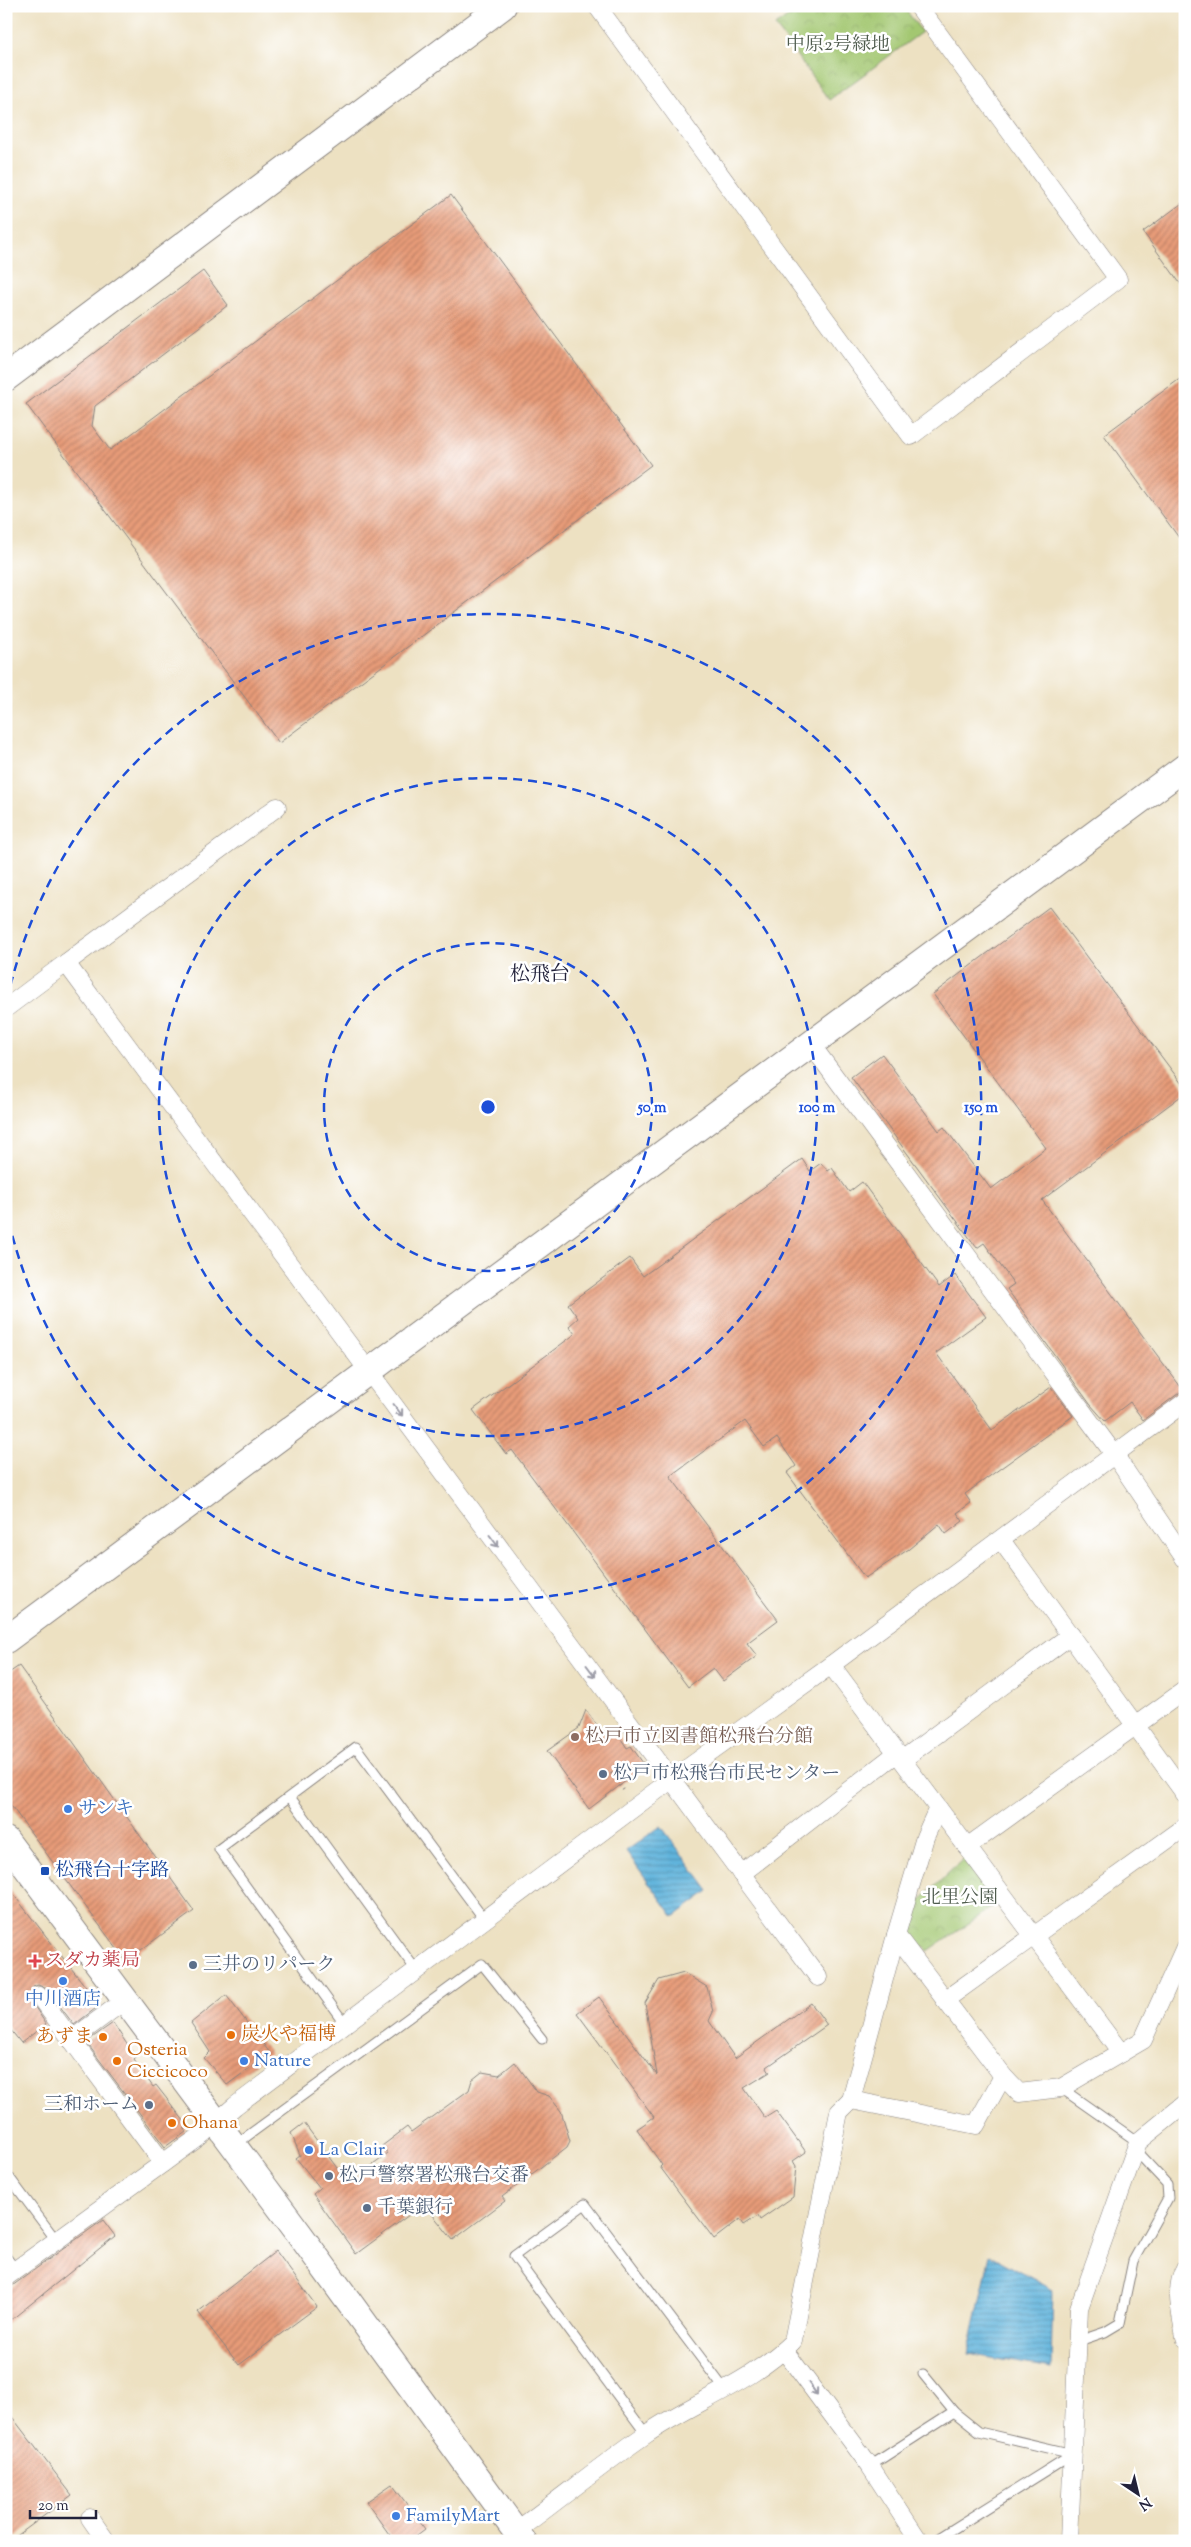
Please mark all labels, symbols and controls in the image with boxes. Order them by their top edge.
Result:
park label: 中原2号緑地 [786,32,890,59]
district label: 松飛台 [510,961,570,990]
centre of rings [479,1098,497,1116]
text: 50 m [637,1098,667,1119]
text: 100 m [799,1098,836,1119]
text: 150 m [964,1098,998,1119]
one-way arrow [393,1403,403,1417]
one-way arrow [489,1534,500,1547]
one-way arrow [586,1664,596,1678]
place label: 松戸市立図書館松飛台分館 [585,1724,813,1751]
marker: 松戸市立図書館松飛台分館 [569,1731,581,1743]
place label: 松戸市松飛台市民センター [613,1761,840,1788]
marker: 松戸市松飛台市民センター [597,1768,609,1780]
place label: サンキ [78,1796,134,1823]
marker: サンキ [62,1803,74,1815]
place label: 松飛台十字路 [55,1858,169,1885]
marker: 松飛台十字路 [39,1865,51,1877]
park label: 北里公園 [922,1885,998,1912]
place label: スダカ薬局 [45,1948,140,1975]
place label: 三井のリパーク [203,1952,335,1979]
marker: スダカ薬局 [29,1955,41,1967]
marker: 三井のリパーク [187,1959,199,1971]
marker: 中川酒店 [57,1975,69,1987]
place label: 中川酒店 [25,1987,101,2014]
place label: 炭火や福博 [241,2022,336,2049]
place label: あずま [36,2024,93,2051]
marker: 炭火や福博 [225,2029,237,2041]
marker: あずま [97,2031,109,2043]
place label: Osteria Ciccicoco [127,2037,208,2086]
place label: Nature [254,2048,311,2075]
marker: Osteria Ciccicoco [111,2055,123,2067]
marker: Nature [238,2055,250,2067]
place label: 三和ホーム [44,2092,139,2119]
marker: 三和ホーム [143,2099,155,2111]
place label: Ohana [182,2110,238,2137]
marker: Ohana [166,2117,178,2129]
place label: La Clair [319,2137,385,2164]
marker: La Clair [303,2144,315,2156]
place label: 松戸警察署松飛台交番 [339,2163,529,2190]
marker: 松戸警察署松飛台交番 [323,2170,335,2182]
place label: 千葉銀行 [377,2195,453,2222]
marker: 千葉銀行 [361,2202,373,2214]
one-way arrow [808,2382,818,2396]
north arrow [1114,2470,1164,2520]
scale bar [30,2487,96,2519]
text: N [1134,2492,1155,2514]
text: 20 m [38,2496,69,2517]
place label: FamilyMart [406,2503,500,2530]
marker: FamilyMart [390,2510,402,2522]

